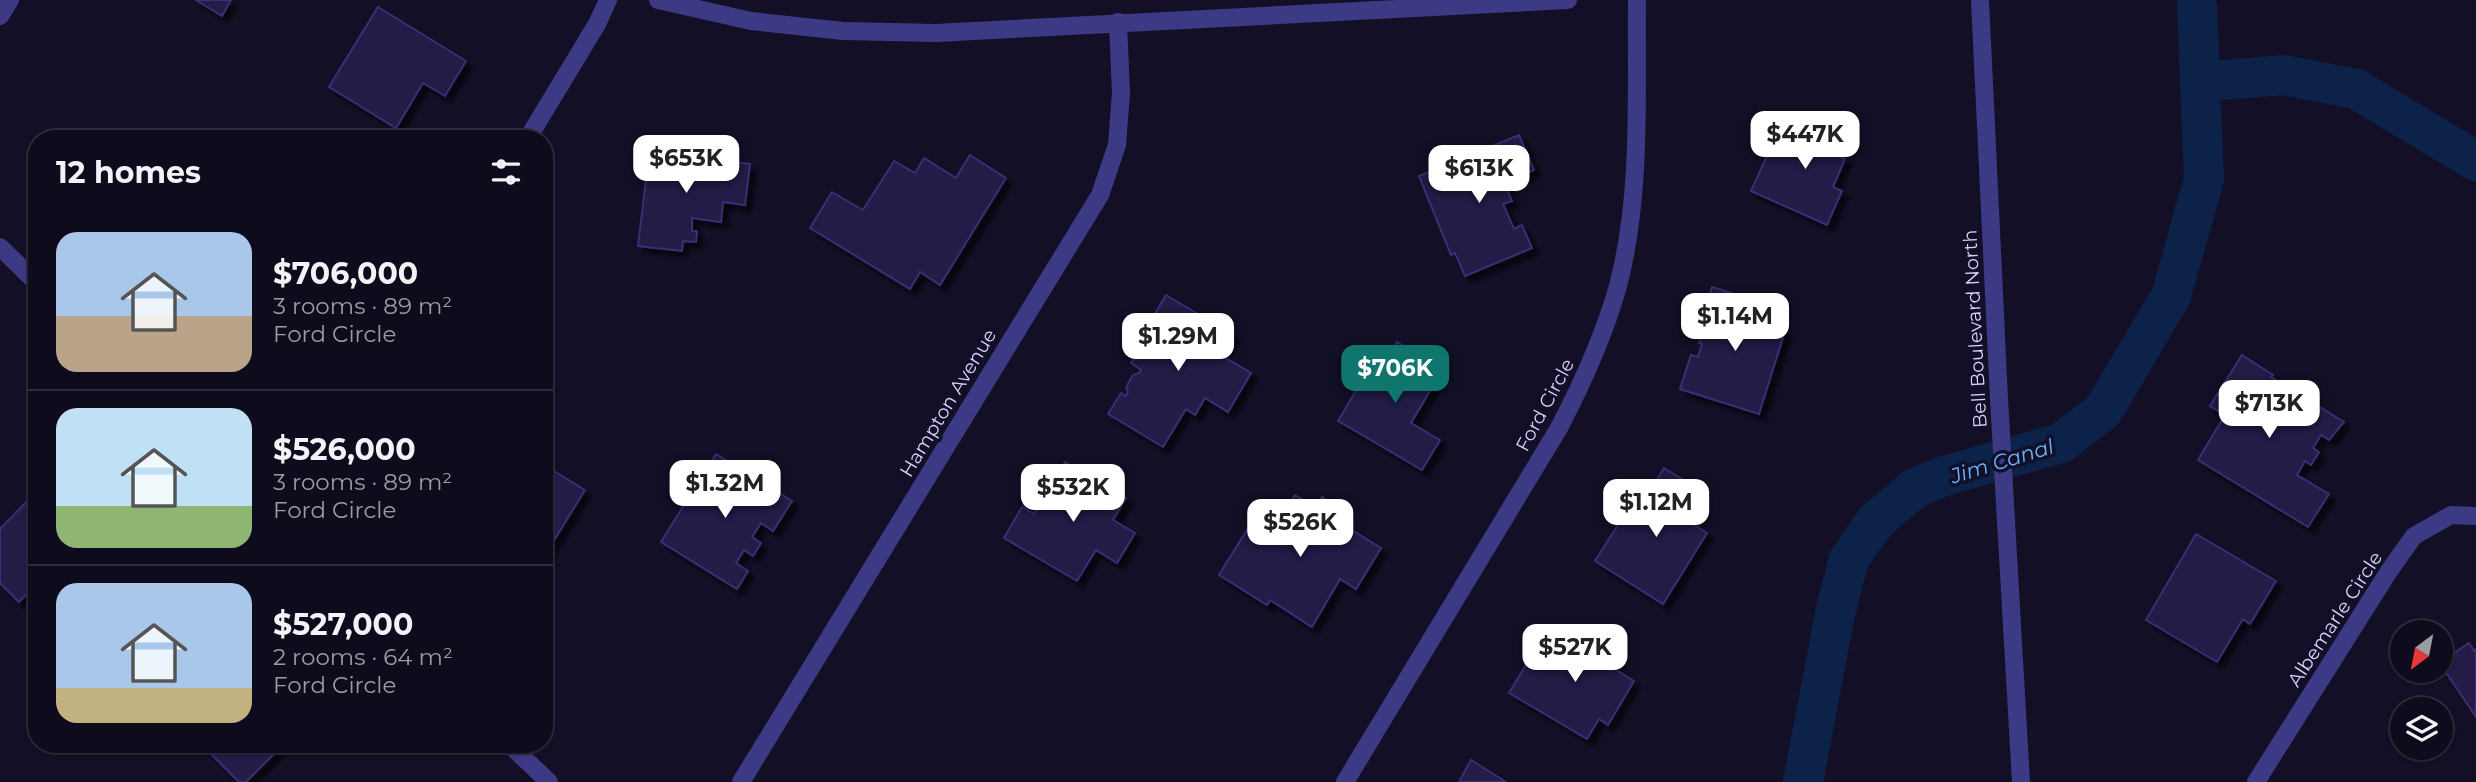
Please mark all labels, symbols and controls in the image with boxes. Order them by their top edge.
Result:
pin: $447K [1756,111,1854,171]
text: $447K [1767,120,1843,148]
pin: $653K [637,136,735,195]
text: $653K [649,144,723,172]
pin: $613K [1430,146,1528,205]
icon: filters [487,153,525,191]
text: 12 homes [56,154,201,191]
text: $613K [1445,154,1513,182]
street label: Bell Boulevard North [1958,229,1992,429]
text: $706,000 [273,255,418,292]
icon: home [112,260,196,344]
text: 3 rooms · 89 m² [273,292,452,320]
pin: $1.14M [1678,294,1792,353]
text: $1.14M [1697,302,1773,330]
pin: $1.29M [1121,314,1235,373]
text: Ford Circle [273,320,396,348]
text: $1.29M [1138,322,1218,350]
street label: Hampton Avenue [895,325,1001,481]
pin: $706K [1346,346,1444,405]
text: $706K [1357,354,1433,382]
street label: Ford Circle [1511,355,1579,455]
pin: $713K [2220,380,2318,440]
text: $713K [2235,389,2303,417]
text: $526,000 [273,431,416,468]
water label: Jim Canal [1946,433,2057,489]
icon: home [112,436,196,520]
pin: $1.32M [668,461,782,520]
pin: $532K [1024,464,1122,524]
text: 3 rooms · 89 m² [273,468,452,496]
text: $1.32M [686,469,764,497]
text: $532K [1037,473,1109,501]
pin: $1.12M [1599,480,1713,539]
text: $1.12M [1619,488,1693,516]
text: Ford Circle [273,496,396,524]
pin: $526K [1251,500,1349,559]
text: $526K [1263,508,1337,536]
street label: Albemarle Circle [2283,547,2387,691]
text: $527,000 [273,606,413,643]
icon: home [112,611,196,695]
north arrow [2390,620,2454,682]
map controls [2390,620,2453,760]
pin: $527K [1526,624,1624,684]
text: $527K [1538,633,1612,661]
text: 2 rooms · 64 m² [273,643,453,671]
text: Ford Circle [273,671,396,699]
button: layers [2390,697,2453,760]

